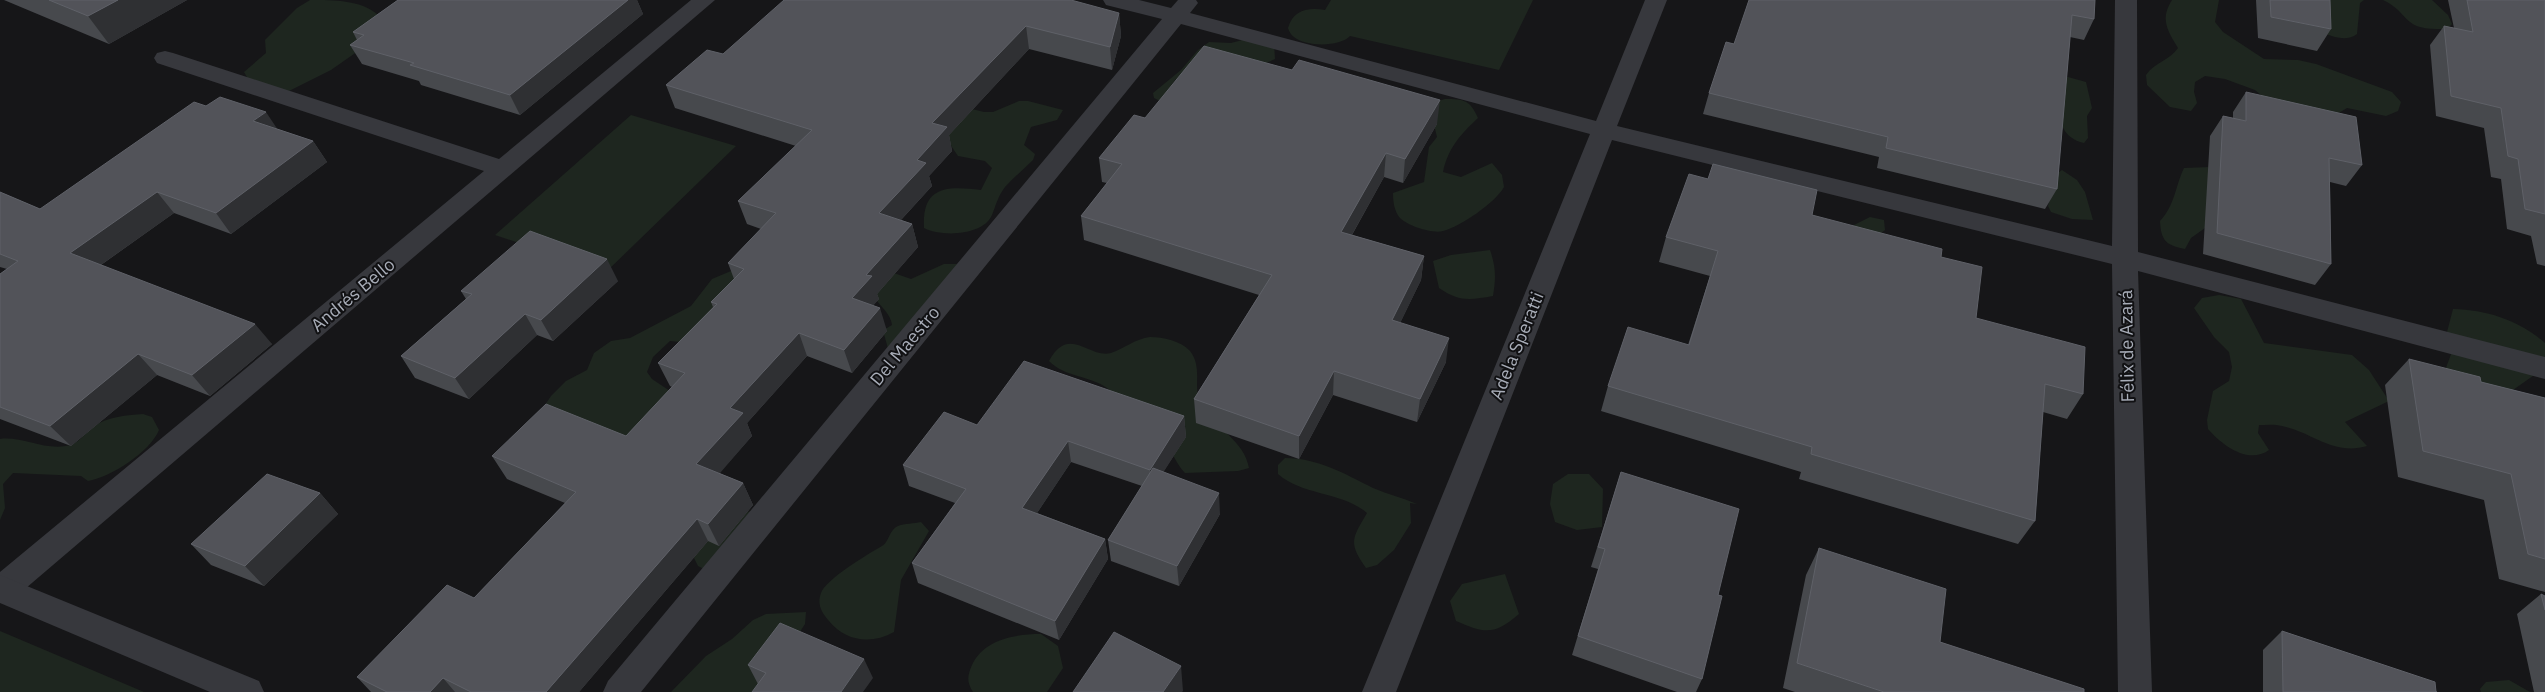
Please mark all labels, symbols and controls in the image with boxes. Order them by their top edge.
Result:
street label: Andrés Bello [306,253,400,337]
street label: Adela Speratti [1484,288,1549,403]
street label: Félix de Azará [2114,289,2139,403]
street label: Del Maestro [865,301,945,390]

